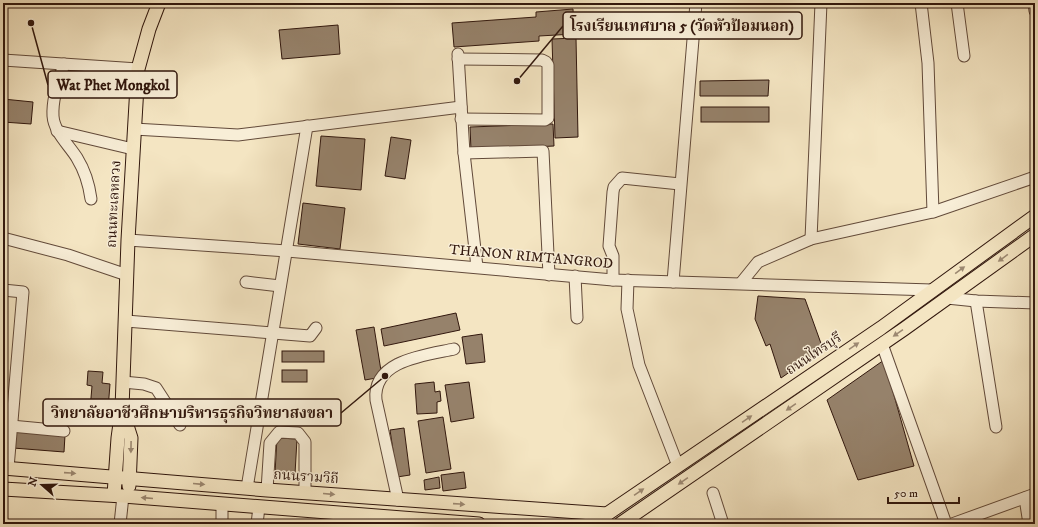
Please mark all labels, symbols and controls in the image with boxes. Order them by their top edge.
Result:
callout: โรงเรียนเทศบาล 5 (วัดหัวป้อมนอก) [563,12,802,39]
text: โรงเรียนเทศบาล 5 (วัดหัวป้อมนอก) [569,15,794,36]
callout: Wat Phet Mongkol [48,71,177,98]
text: Wat Phet Mongkol [56,76,170,95]
street label: ถนนทะเลหลวง [103,160,125,248]
street label: THANON RIMTANGROD [448,241,614,273]
one-way arrow [998,253,1009,262]
one-way arrow [955,266,965,274]
street label: ถนนไทรบุรี [781,327,845,379]
one-way arrow [893,329,903,337]
one-way arrow [849,342,859,350]
callout: วิทยาลัยอาชีวศึกษาบริหารธุรกิจวิทยาสงขลา [43,399,341,426]
one-way arrow [785,403,796,411]
text: วิทยาลัยอาชีวศึกษาบริหารธุรกิจวิทยาสงขลา [50,404,333,424]
one-way arrow [742,415,752,423]
one-way arrow [127,441,134,453]
north arrow [22,465,62,505]
street label: ถนนรามวิถี [273,466,339,488]
one-way arrow [64,470,76,477]
text: N [25,475,42,489]
one-way arrow [678,477,689,484]
scale bar [888,479,959,505]
one-way arrow [193,480,205,487]
text: 50 m [894,486,918,501]
one-way arrow [634,488,645,496]
one-way arrow [323,491,335,498]
one-way arrow [141,495,153,501]
one-way arrow [453,500,465,507]

